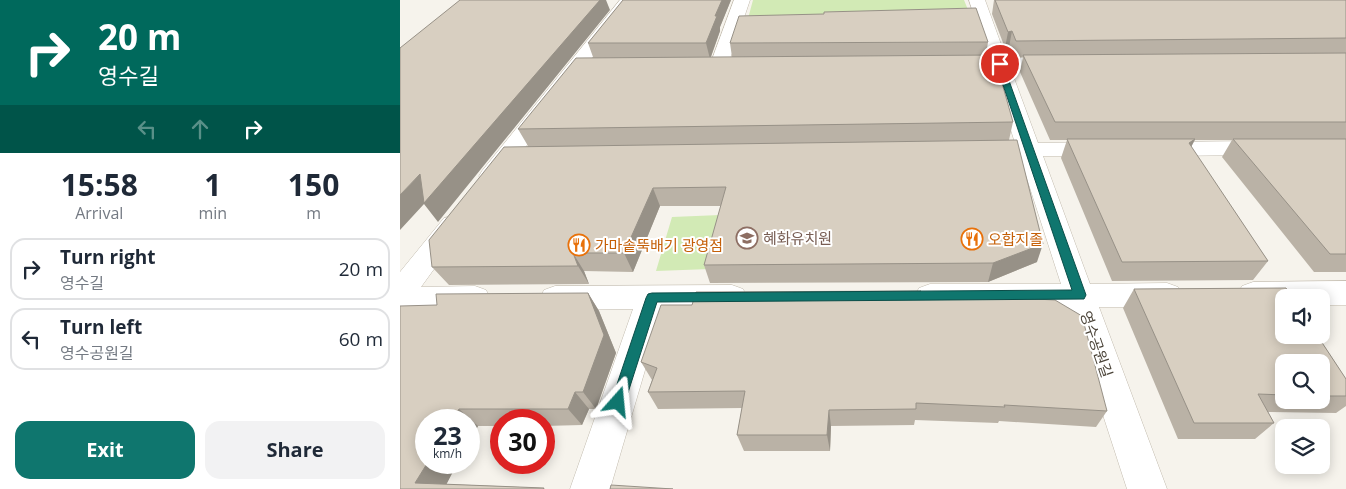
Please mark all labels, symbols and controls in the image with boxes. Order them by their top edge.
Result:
text: 20 m [98,13,181,60]
icon: right [15,20,80,85]
pin [979,43,1021,85]
icon: arrive [986,50,1014,78]
text: 영수길 [98,60,159,90]
icon: left [133,115,161,143]
icon: ahead [186,115,214,143]
icon: right [239,115,267,143]
text: 15:58 [61,164,138,205]
text: 1 [204,164,221,205]
text: 150 [288,164,339,205]
text: Arrival [75,202,123,224]
text: min [199,202,227,224]
text: m [306,202,321,224]
school or university icon: 혜화유치원 [735,226,759,250]
restaurant icon: 오합지졸 [960,227,984,251]
place label: 혜화유치원 [763,228,832,248]
place label: 오합지졸 [988,229,1043,249]
restaurant icon: 가마솥뚝배기 광영점 [567,233,591,257]
place label: 가마솥뚝배기 광영점 [595,235,723,255]
text: Turn right [60,244,155,270]
icon: right [17,255,45,283]
text: 20 m [339,256,383,282]
text: 영수길 [60,272,104,294]
map controls [1275,289,1330,474]
button: sound [1275,289,1330,344]
street label: 영수공원길 [1076,308,1118,380]
text: Turn left [60,314,142,340]
icon: left [17,325,45,353]
text: 60 m [339,326,383,352]
text: 영수공원길 [60,342,134,364]
button: search [1275,354,1330,409]
position arrow [591,375,643,427]
speed limit sign: 30 [490,409,555,474]
text: 23 [433,418,462,452]
button: layers [1275,419,1330,474]
button: Exit [15,421,195,479]
button: Share [205,421,385,479]
text: km/h [433,445,462,462]

